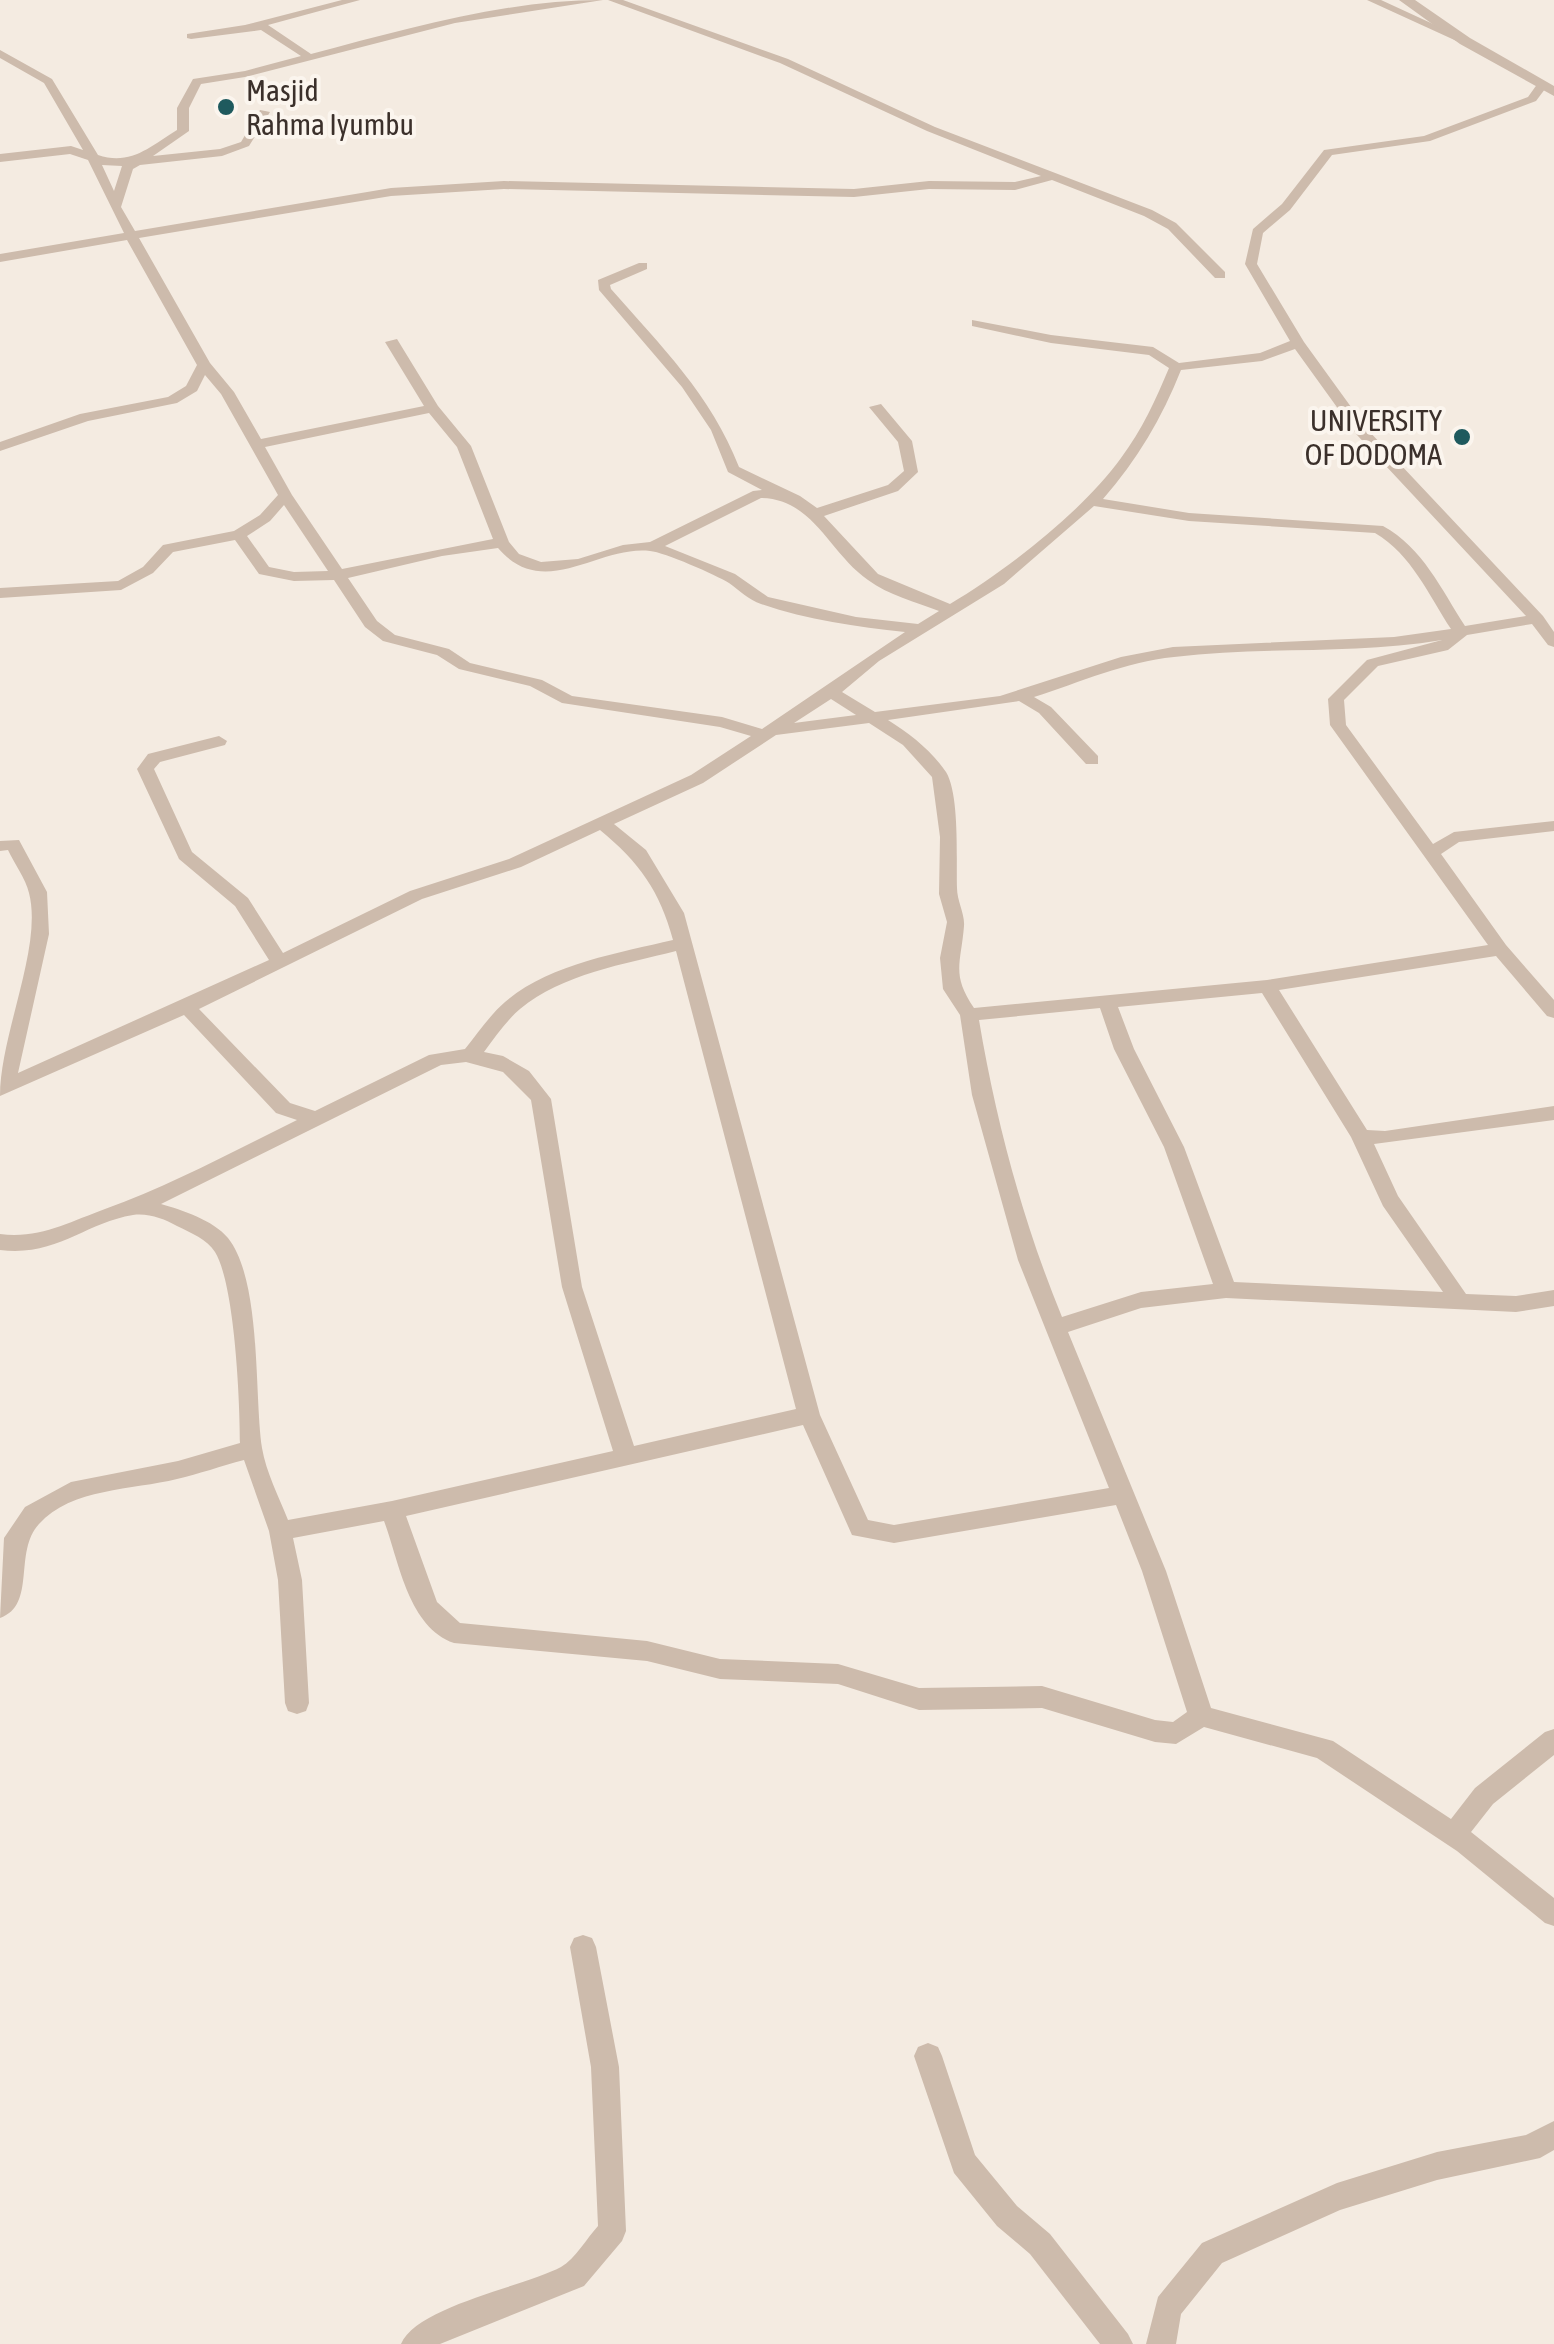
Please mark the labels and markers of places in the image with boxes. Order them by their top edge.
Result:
place label: Masjid Rahma Iyumbu [246,73,414,141]
marker: Masjid Rahma Iyumbu [215,96,237,118]
place label: UNIVERSITY OF DODOMA [1305,403,1443,471]
marker: UNIVERSITY OF DODOMA [1451,426,1473,448]

